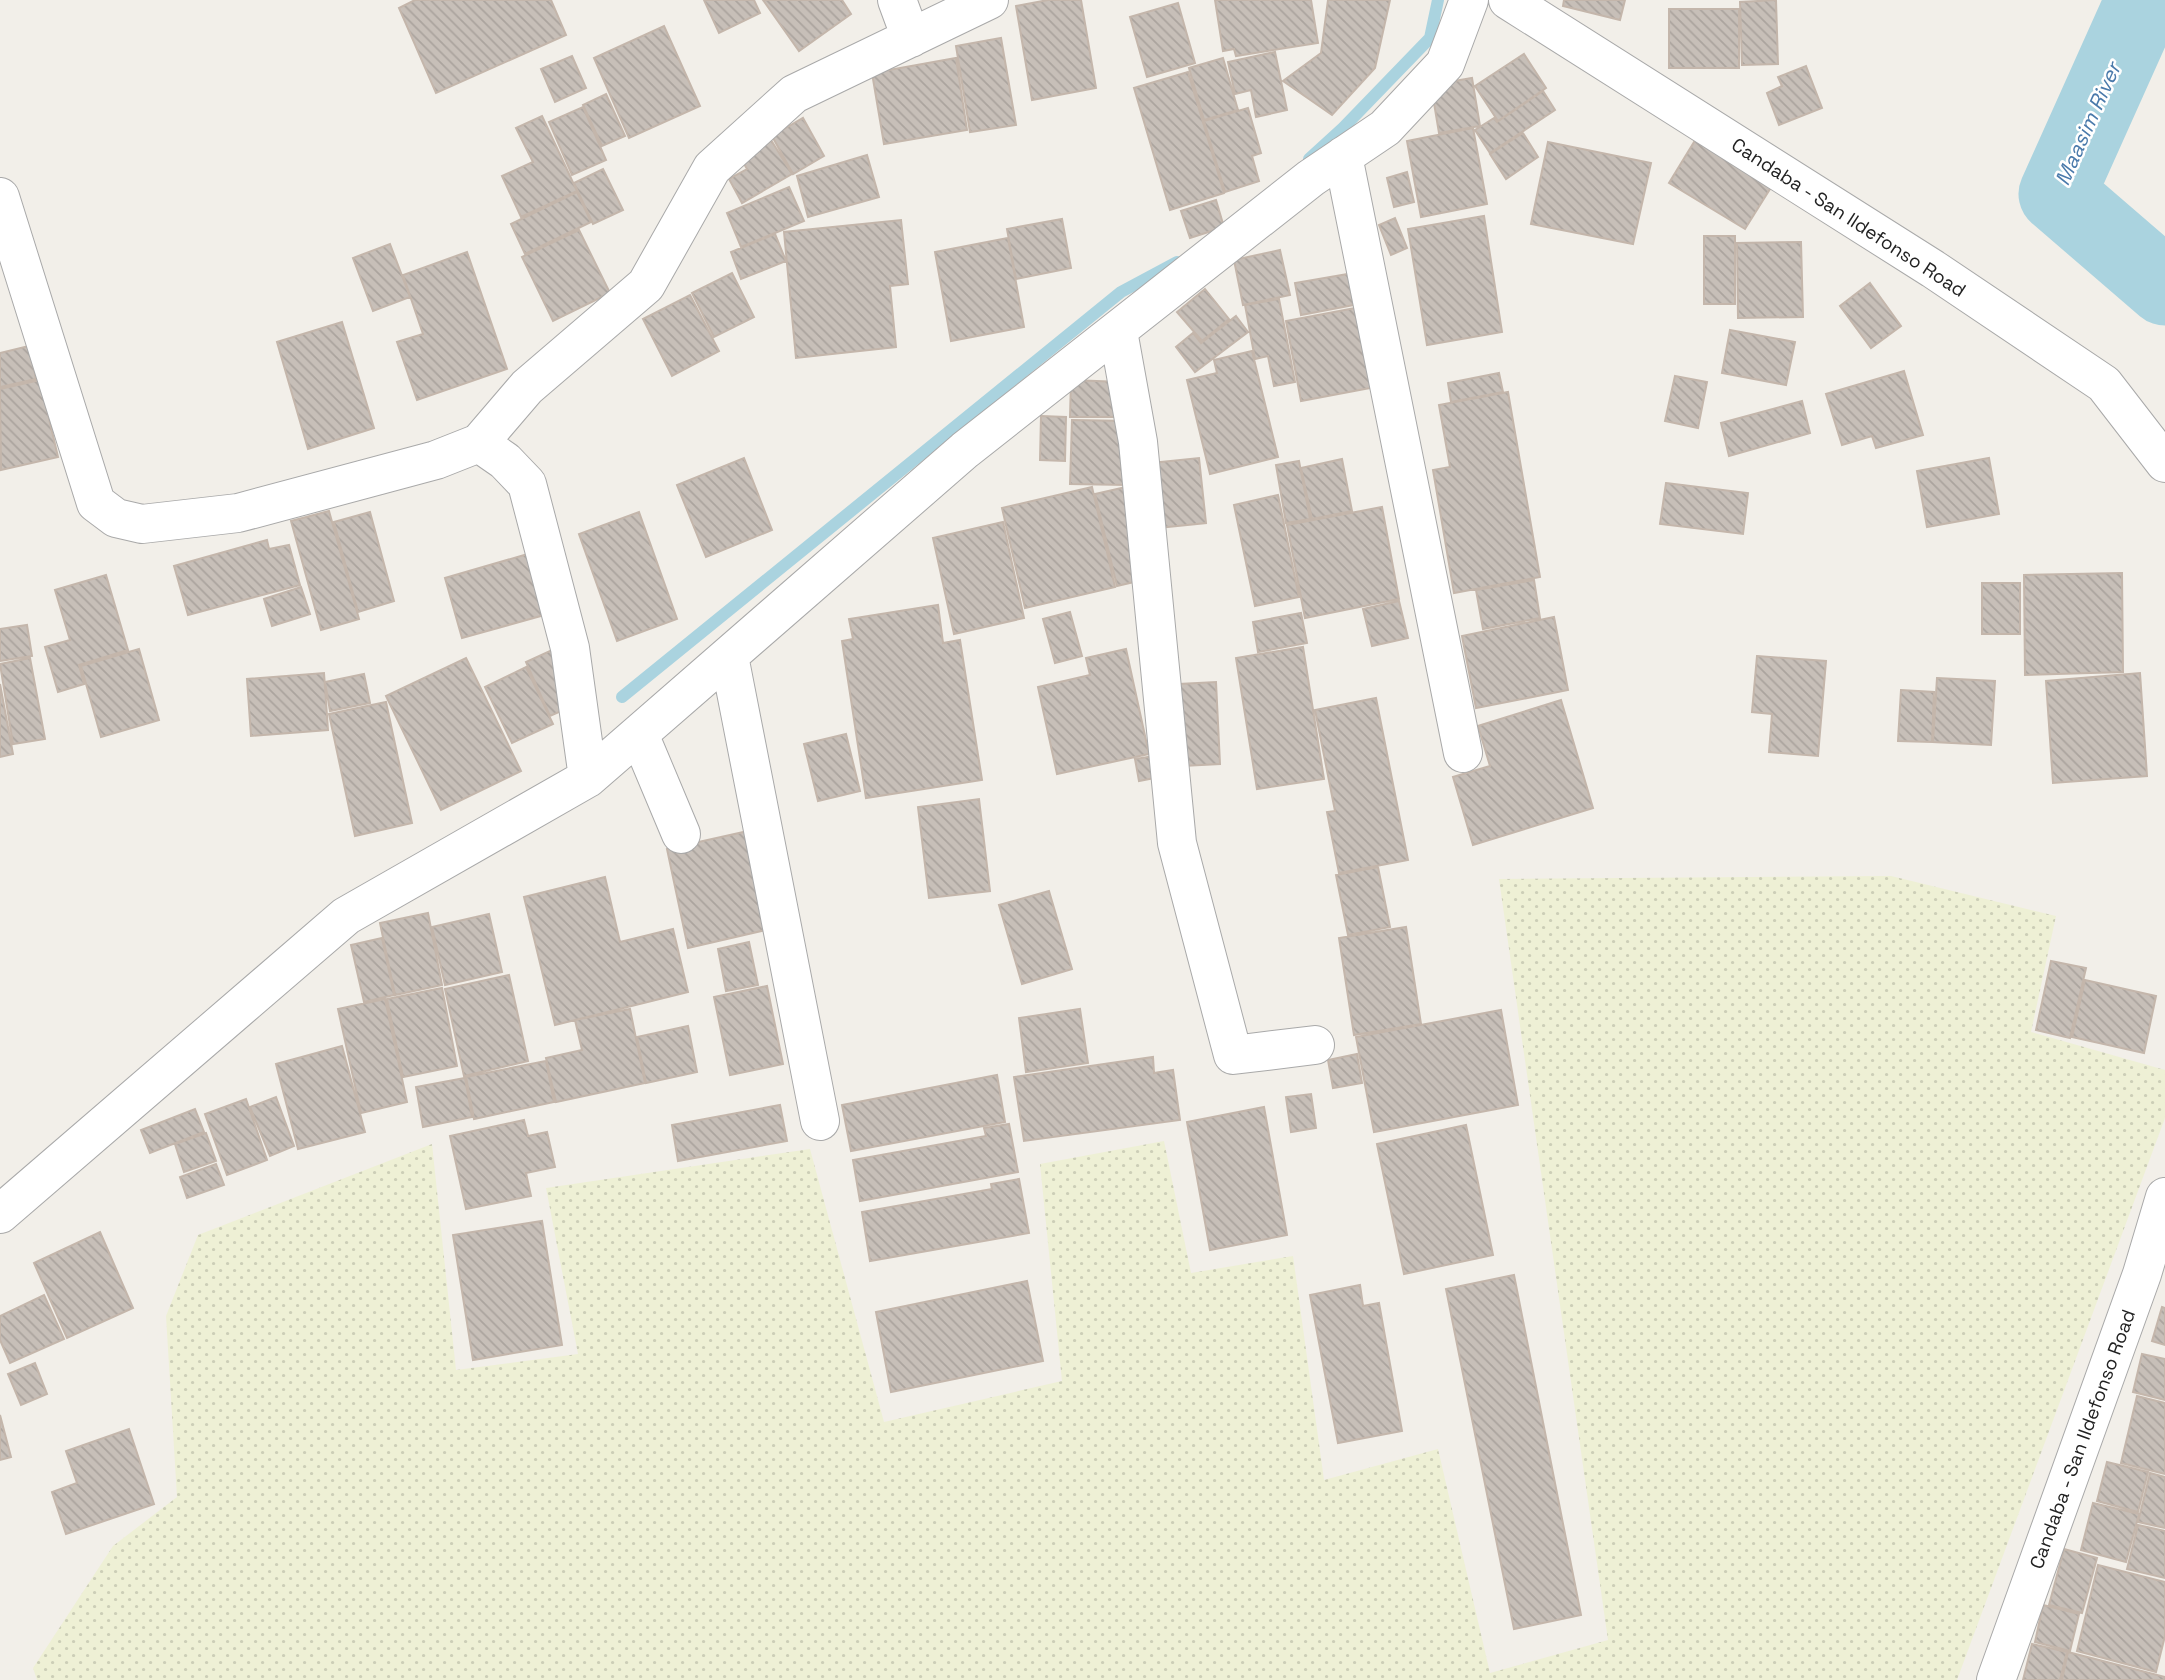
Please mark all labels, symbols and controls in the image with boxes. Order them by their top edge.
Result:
water label: Maasim River [2048,56,2127,189]
street label: Candaba - San Ildefonso Road [1727,132,1971,303]
street label: Candaba - San Ildefonso Road [2024,1306,2141,1572]

